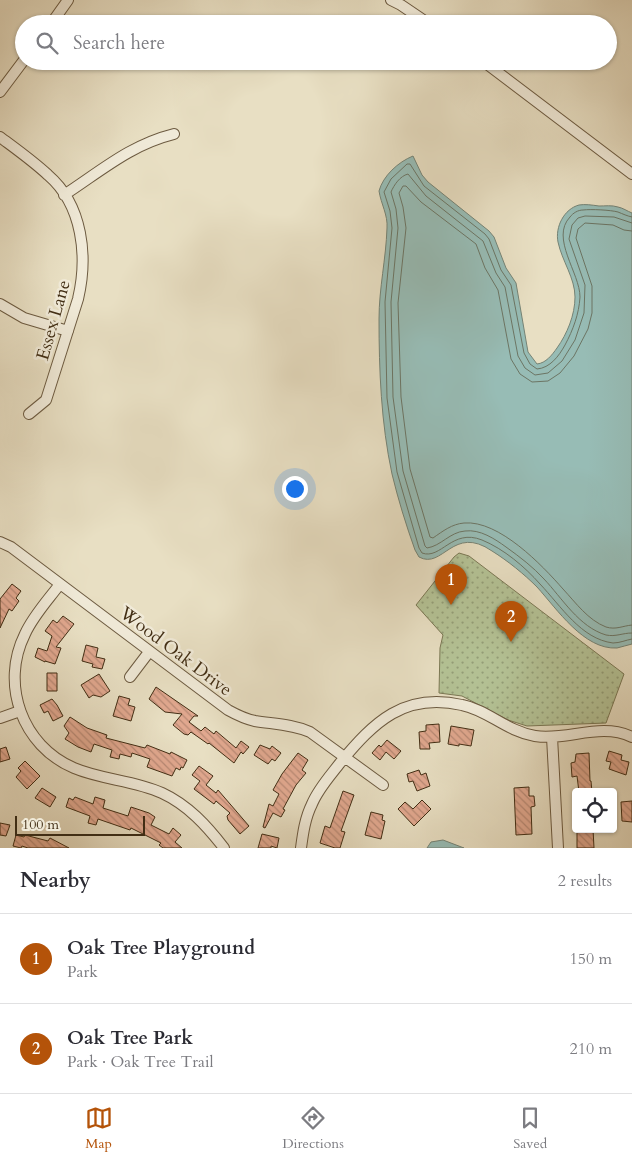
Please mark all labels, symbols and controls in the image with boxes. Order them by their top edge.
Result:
search box [15,15,617,70]
icon: search [33,29,61,57]
text: Search here [73,30,165,56]
street label: Essex Lane [30,277,77,363]
your location [282,476,308,502]
pin: 1 [435,564,467,605]
street label: Wood Oak Drive [113,600,237,702]
pin: 2 [495,601,527,642]
map controls [572,788,617,833]
button: locate [572,788,617,833]
scale bar [15,813,145,836]
text: 100 m [22,815,59,834]
text: Nearby [20,866,91,895]
text: 2 results [558,870,612,892]
text: Oak Tree Playground [67,935,255,961]
text: 1 [32,948,40,970]
text: 150 m [570,948,612,970]
text: Park [67,961,98,983]
text: Oak Tree Park [67,1025,193,1051]
text: 2 [32,1038,40,1060]
text: 210 m [570,1038,612,1060]
text: Park · Oak Tree Trail [67,1051,213,1073]
tab: Map [85,1104,113,1153]
tab: Directions [282,1104,344,1153]
tab: Saved [513,1104,547,1153]

